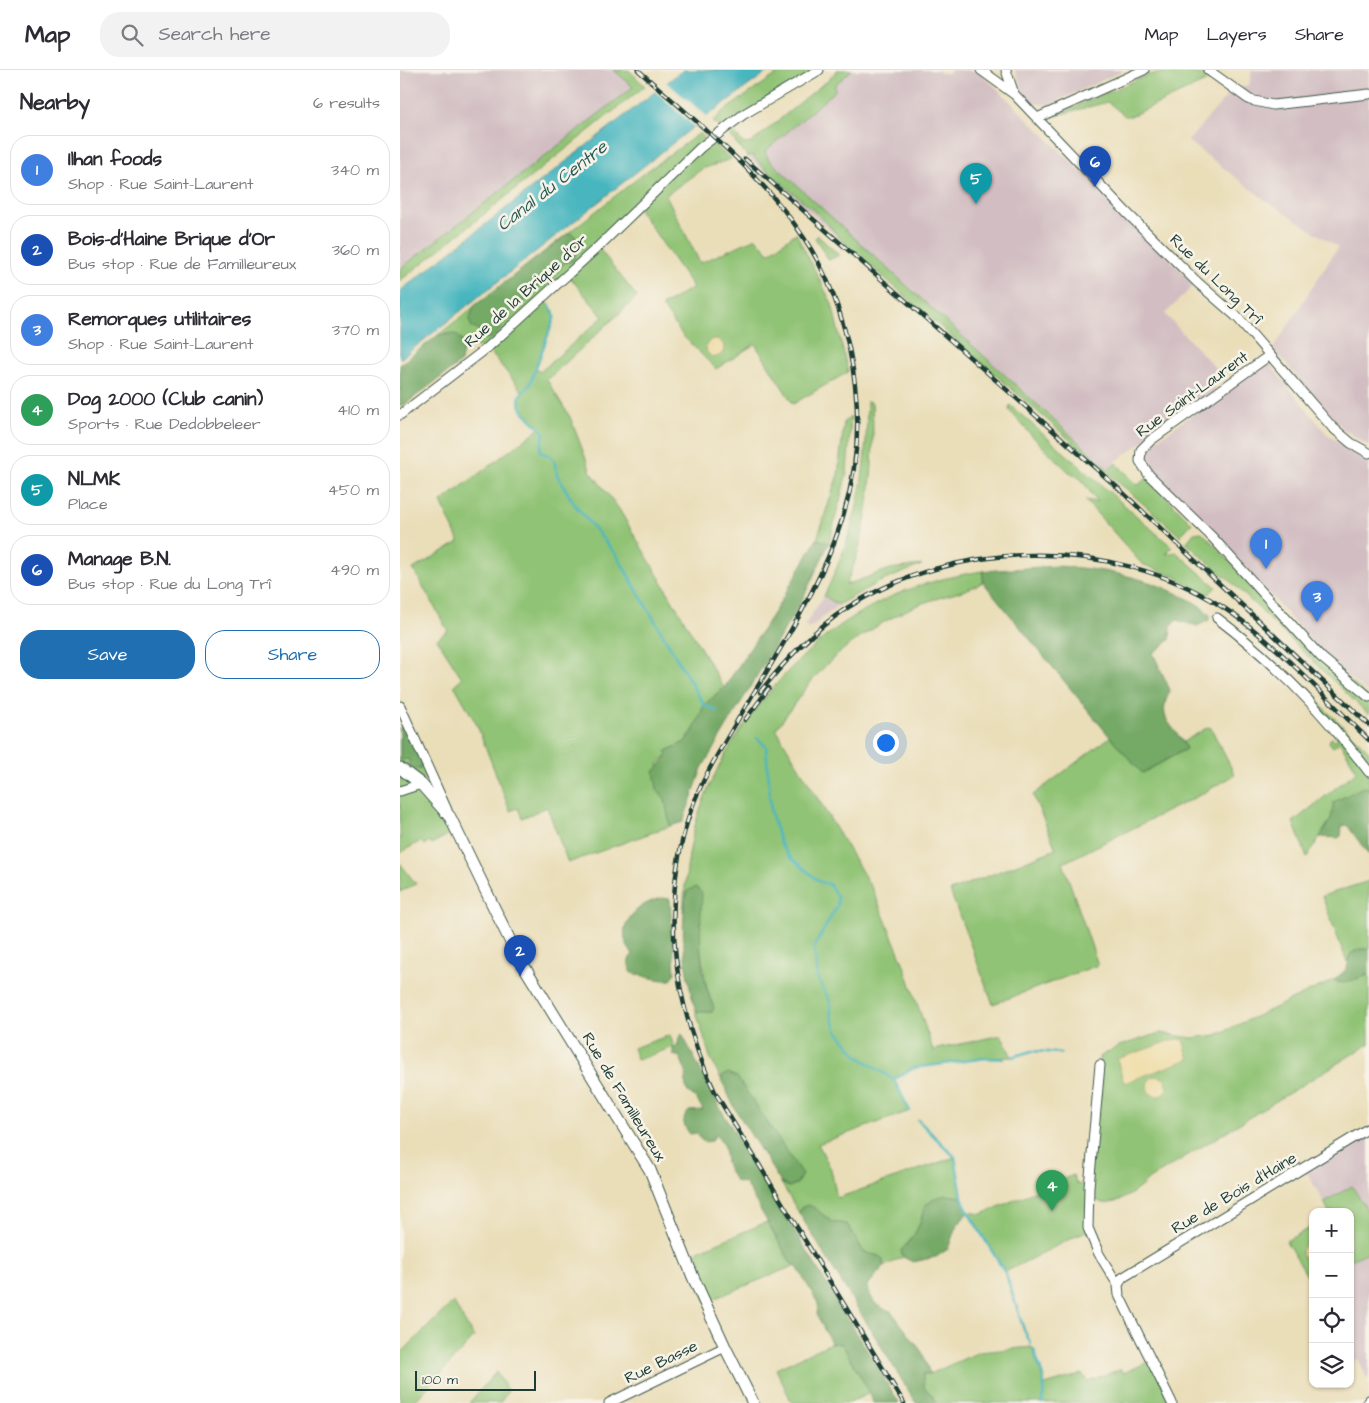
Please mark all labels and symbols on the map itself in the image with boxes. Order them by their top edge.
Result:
water label: Canal du Centre [491,134,614,237]
pin: 6 [1079,146,1111,187]
pin: 5 [960,163,992,204]
street label: Rue de la Brique d'Or [459,229,593,352]
street label: Rue du Long Trî [1164,229,1268,331]
street label: Rue Saint-Laurent [1131,345,1253,442]
pin: 1 [1250,528,1282,569]
pin: 3 [1301,581,1333,622]
your location [873,730,899,756]
pin: 2 [504,935,536,976]
street label: Rue de Familleureux [577,1028,672,1166]
street label: Rue de Bois d'Haine [1167,1147,1301,1239]
pin: 4 [1036,1170,1068,1211]
street label: Rue Basse [621,1335,702,1389]
scale bar [415,1368,536,1391]

